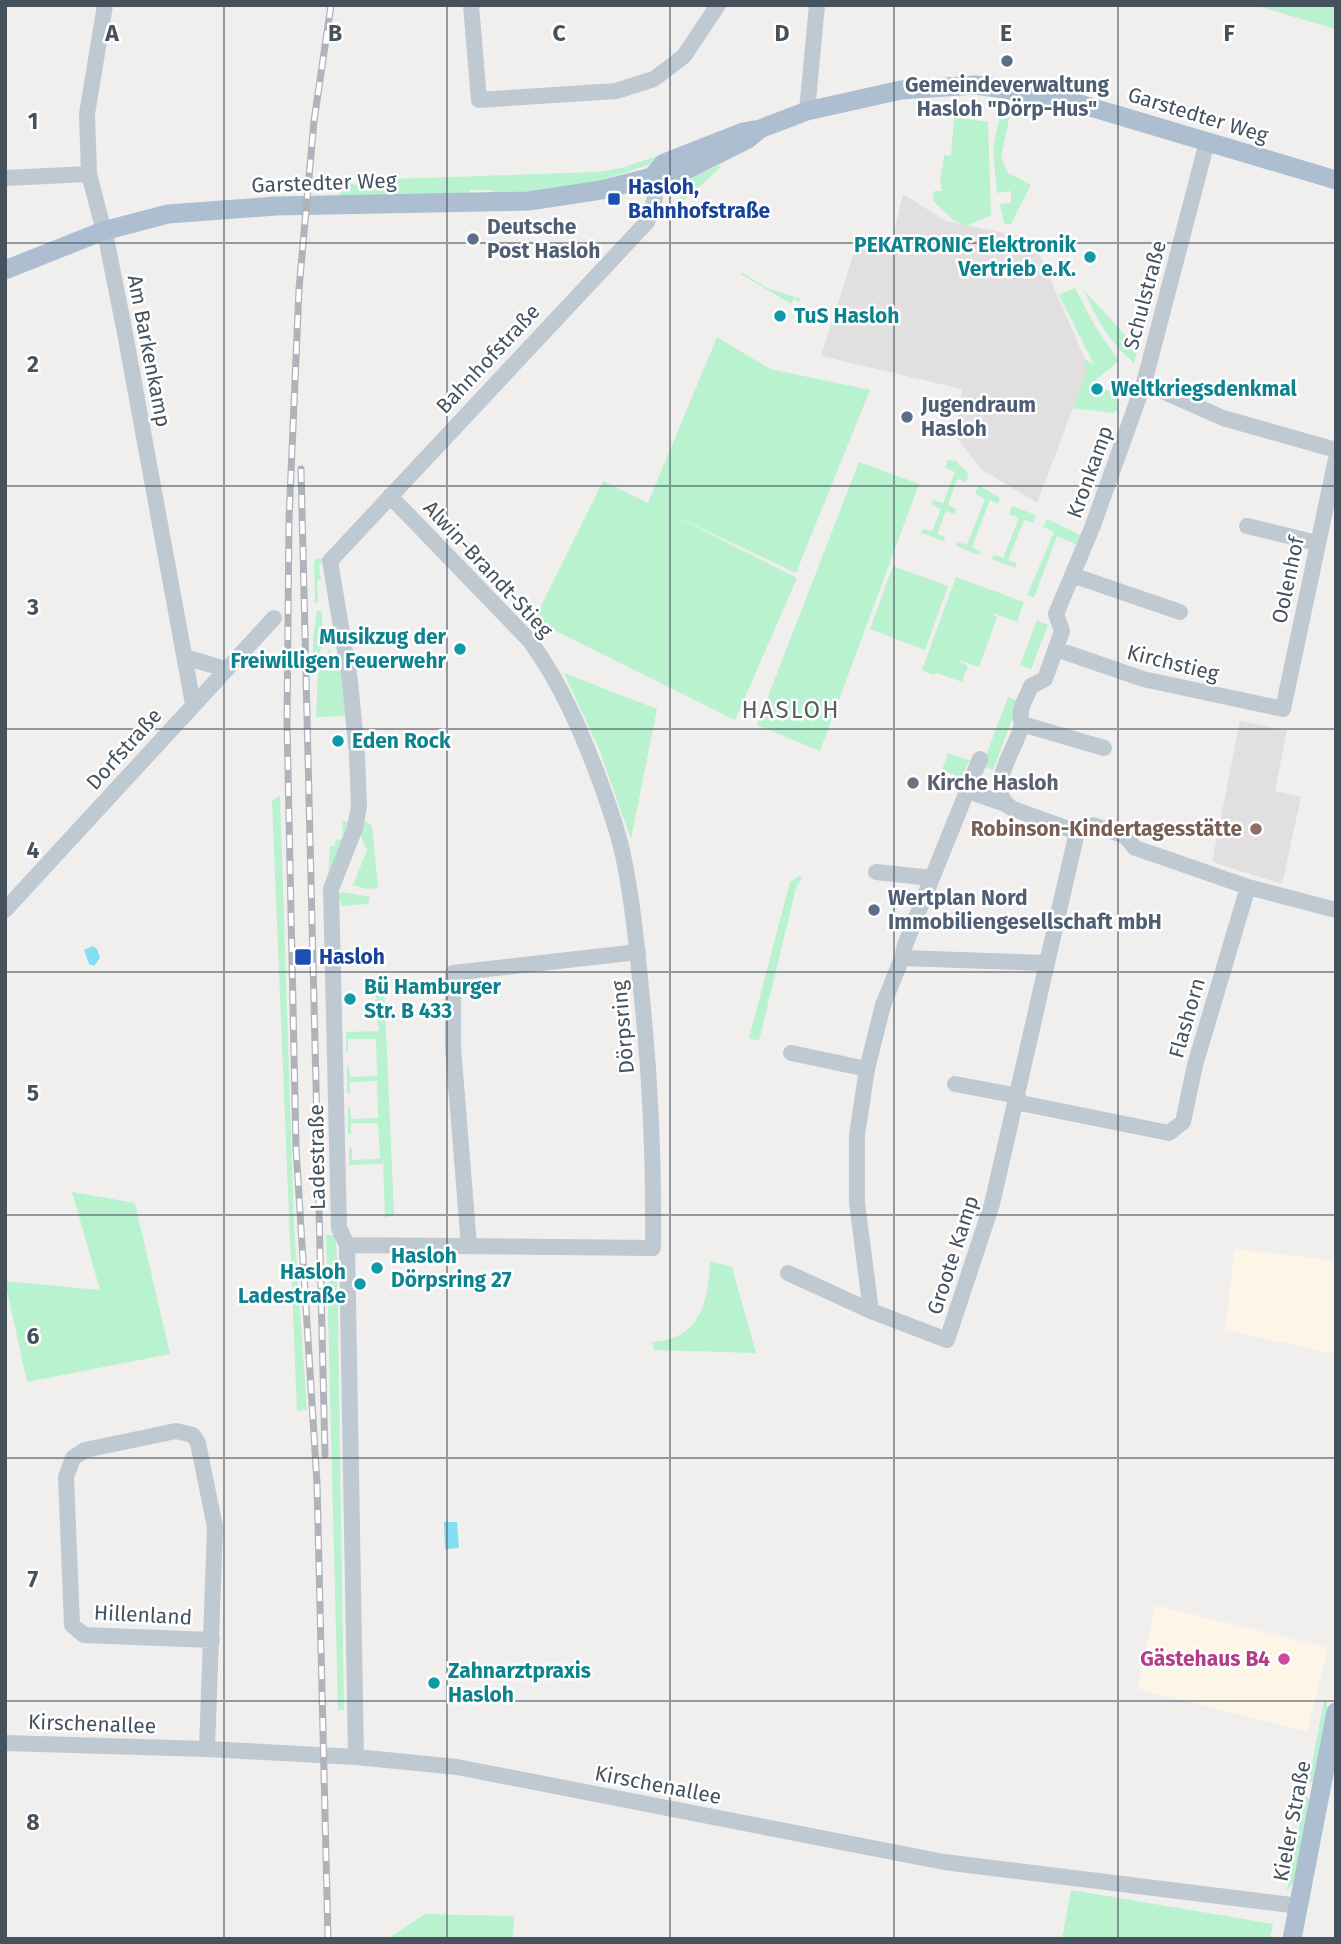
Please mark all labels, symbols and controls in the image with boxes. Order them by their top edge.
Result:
text: A [104,19,119,47]
text: B [328,19,342,47]
text: C [552,19,566,47]
text: D [775,19,790,47]
text: E [1000,19,1012,47]
text: F [1223,19,1235,47]
marker: Gemeindeverwaltung Hasloh "Dörp-Hus" [999,53,1015,69]
place label: Gemeindeverwaltung Hasloh "Dörp-Hus" [905,72,1109,122]
street label: Garstedter Weg [1125,81,1271,149]
text: 1 [28,107,38,135]
street label: Garstedter Weg [251,167,397,199]
place label: Hasloh, Bahnhofstraße [628,174,771,224]
marker: Hasloh, Bahnhofstraße [606,191,622,207]
place label: Deutsche Post Hasloh [487,214,600,264]
marker: Deutsche Post Hasloh [465,231,481,247]
place label: PEKATRONIC Elektronik Vertrieb e.K. [854,232,1076,282]
street label: Schulstraße [1118,237,1172,353]
marker: PEKATRONIC Elektronik Vertrieb e.K. [1082,249,1098,265]
street label: Am Barkenkamp [121,273,177,429]
street label: Bahnhofstraße [431,299,545,419]
place label: TuS Hasloh [794,303,899,329]
marker: TuS Hasloh [772,308,788,324]
text: 2 [27,350,39,378]
place label: Weltkriegsdenkmal [1111,376,1298,402]
marker: Weltkriegsdenkmal [1089,381,1105,397]
place label: Jugendraum Hasloh [920,392,1036,442]
marker: Jugendraum Hasloh [899,409,915,425]
street label: Kronkamp [1061,422,1119,522]
street label: Alwin-Brandt-Stieg [418,495,558,643]
street label: Oolenhof [1266,532,1310,626]
text: 3 [26,593,39,621]
place label: Musikzug der Freiwilligen Feuerwehr [230,624,447,674]
street label: Kirchstieg [1124,639,1222,687]
marker: Musikzug der Freiwilligen Feuerwehr [452,641,468,657]
district label: HASLOH [742,696,840,724]
street label: Dorfstraße [81,703,167,795]
place label: Eden Rock [352,728,451,754]
marker: Eden Rock [330,733,346,749]
place label: Kirche Hasloh [927,770,1059,796]
marker: Kirche Hasloh [905,775,921,791]
place label: Robinson-Kindertagesstätte [971,816,1242,842]
marker: Robinson-Kindertagesstätte [1248,821,1264,837]
text: 4 [27,836,40,864]
place label: Wertplan Nord Immobiliengesellschaft mbH [888,885,1162,935]
marker: Wertplan Nord Immobiliengesellschaft mbH [866,902,882,918]
place label: Hasloh [319,944,385,970]
marker: Hasloh [293,947,313,967]
place label: Bü Hamburger Str. B 433 [364,974,502,1024]
street label: Flashorn [1163,975,1211,1061]
street label: Dörpsring [606,979,640,1075]
marker: Bü Hamburger Str. B 433 [342,991,358,1007]
text: 5 [27,1079,39,1107]
street label: Ladestraße [303,1104,331,1210]
street label: Groote Kamp [922,1192,984,1318]
place label: Hasloh Dörpsring 27 [391,1243,512,1293]
place label: Hasloh Ladestraße [238,1259,346,1309]
marker: Hasloh Dörpsring 27 [369,1260,385,1276]
marker: Hasloh Ladestraße [352,1276,368,1292]
text: 6 [27,1322,40,1350]
text: 7 [28,1565,39,1593]
street label: Hillenland [93,1599,193,1631]
place label: Gästehaus B4 [1140,1646,1270,1672]
marker: Gästehaus B4 [1276,1651,1292,1667]
place label: Zahnarztpraxis Hasloh [448,1658,591,1708]
marker: Zahnarztpraxis Hasloh [426,1675,442,1691]
street label: Kirschenallee [27,1709,157,1739]
street label: Kieler Straße [1268,1758,1316,1884]
street label: Kirschenallee [593,1760,723,1810]
text: 8 [26,1808,40,1836]

